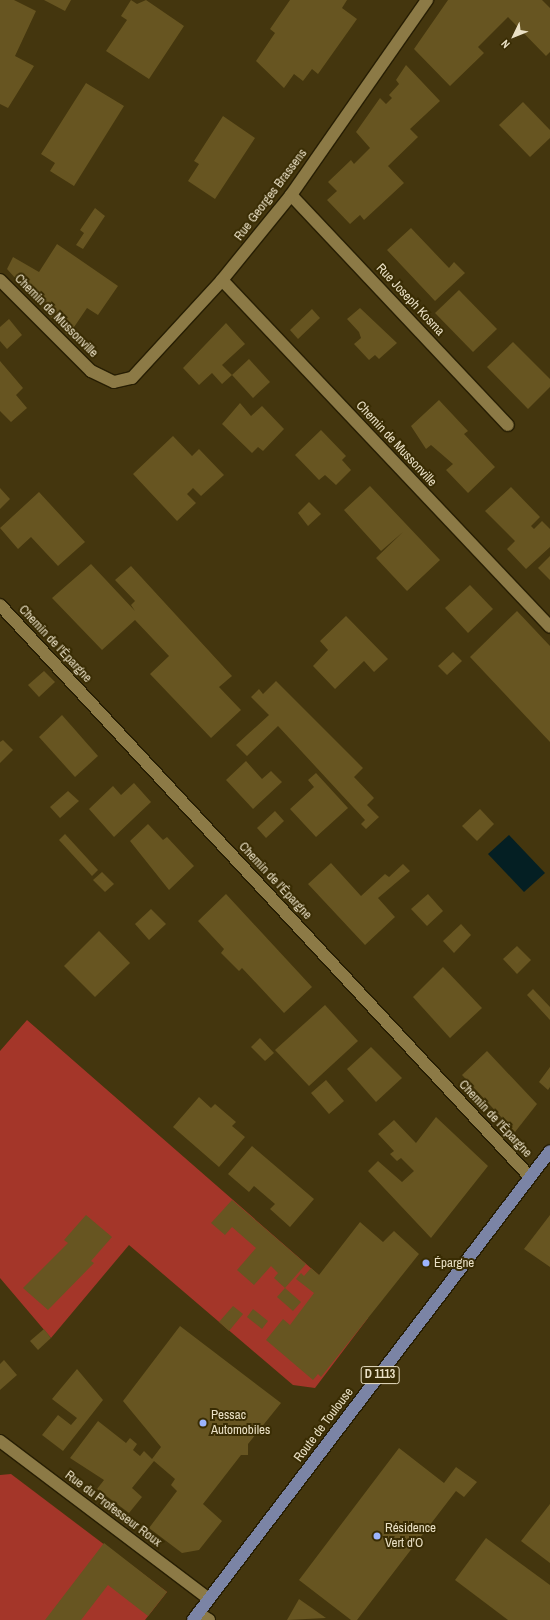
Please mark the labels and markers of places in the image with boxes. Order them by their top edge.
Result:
place label: Épargne [434,1255,474,1271]
marker: Épargne [421,1258,431,1268]
place label: Pessac Automobiles [211,1408,270,1439]
marker: Pessac Automobiles [198,1418,208,1428]
place label: Résidence Vert d'O [385,1521,436,1552]
marker: Résidence Vert d'O [372,1531,382,1541]

